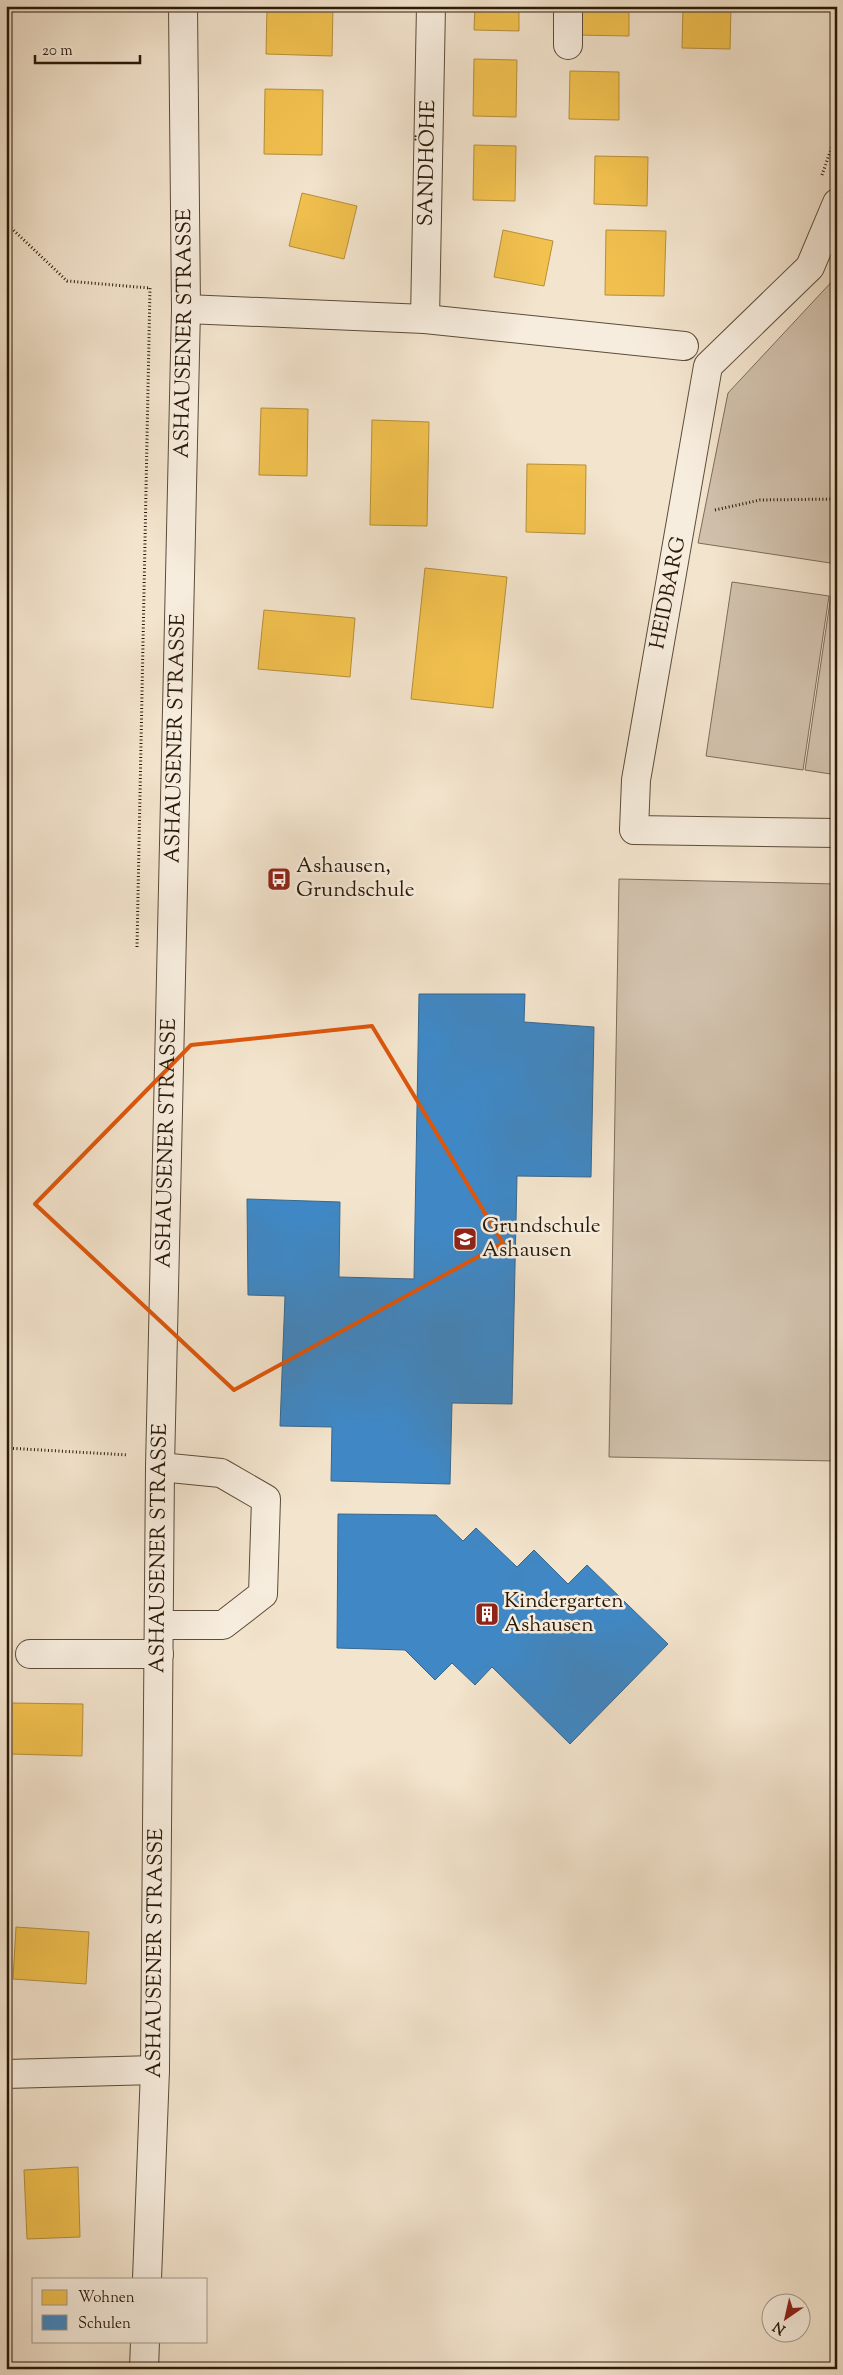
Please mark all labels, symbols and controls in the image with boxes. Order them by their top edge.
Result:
scale bar [35,32,140,64]
text: 20 m [42,41,73,62]
street label: SANDHÖHE [412,99,444,226]
street label: ASHAUSENER STRASSE [168,208,201,459]
street label: HEIDBARG [643,534,695,652]
street label: ASHAUSENER STRASSE [159,613,194,864]
place label: Ashausen, Grundschule [296,852,415,906]
bus stop icon: Ashausen, Grundschule [266,866,292,892]
street label: ASHAUSENER STRASSE [149,1018,185,1269]
place label: Grundschule Ashausen [482,1212,601,1266]
school or university icon: Grundschule Ashausen [452,1226,478,1252]
street label: ASHAUSENER STRASSE [143,1423,176,1673]
place label: Kindergarten Ashausen [504,1587,624,1641]
building icon: Kindergarten Ashausen [474,1601,500,1627]
street label: ASHAUSENER STRASSE [140,1828,172,2078]
legend [32,2278,208,2342]
text: Wohnen [78,2288,135,2309]
north arrow [760,2292,810,2342]
text: Schulen [78,2314,131,2335]
text: N [770,2316,790,2339]

